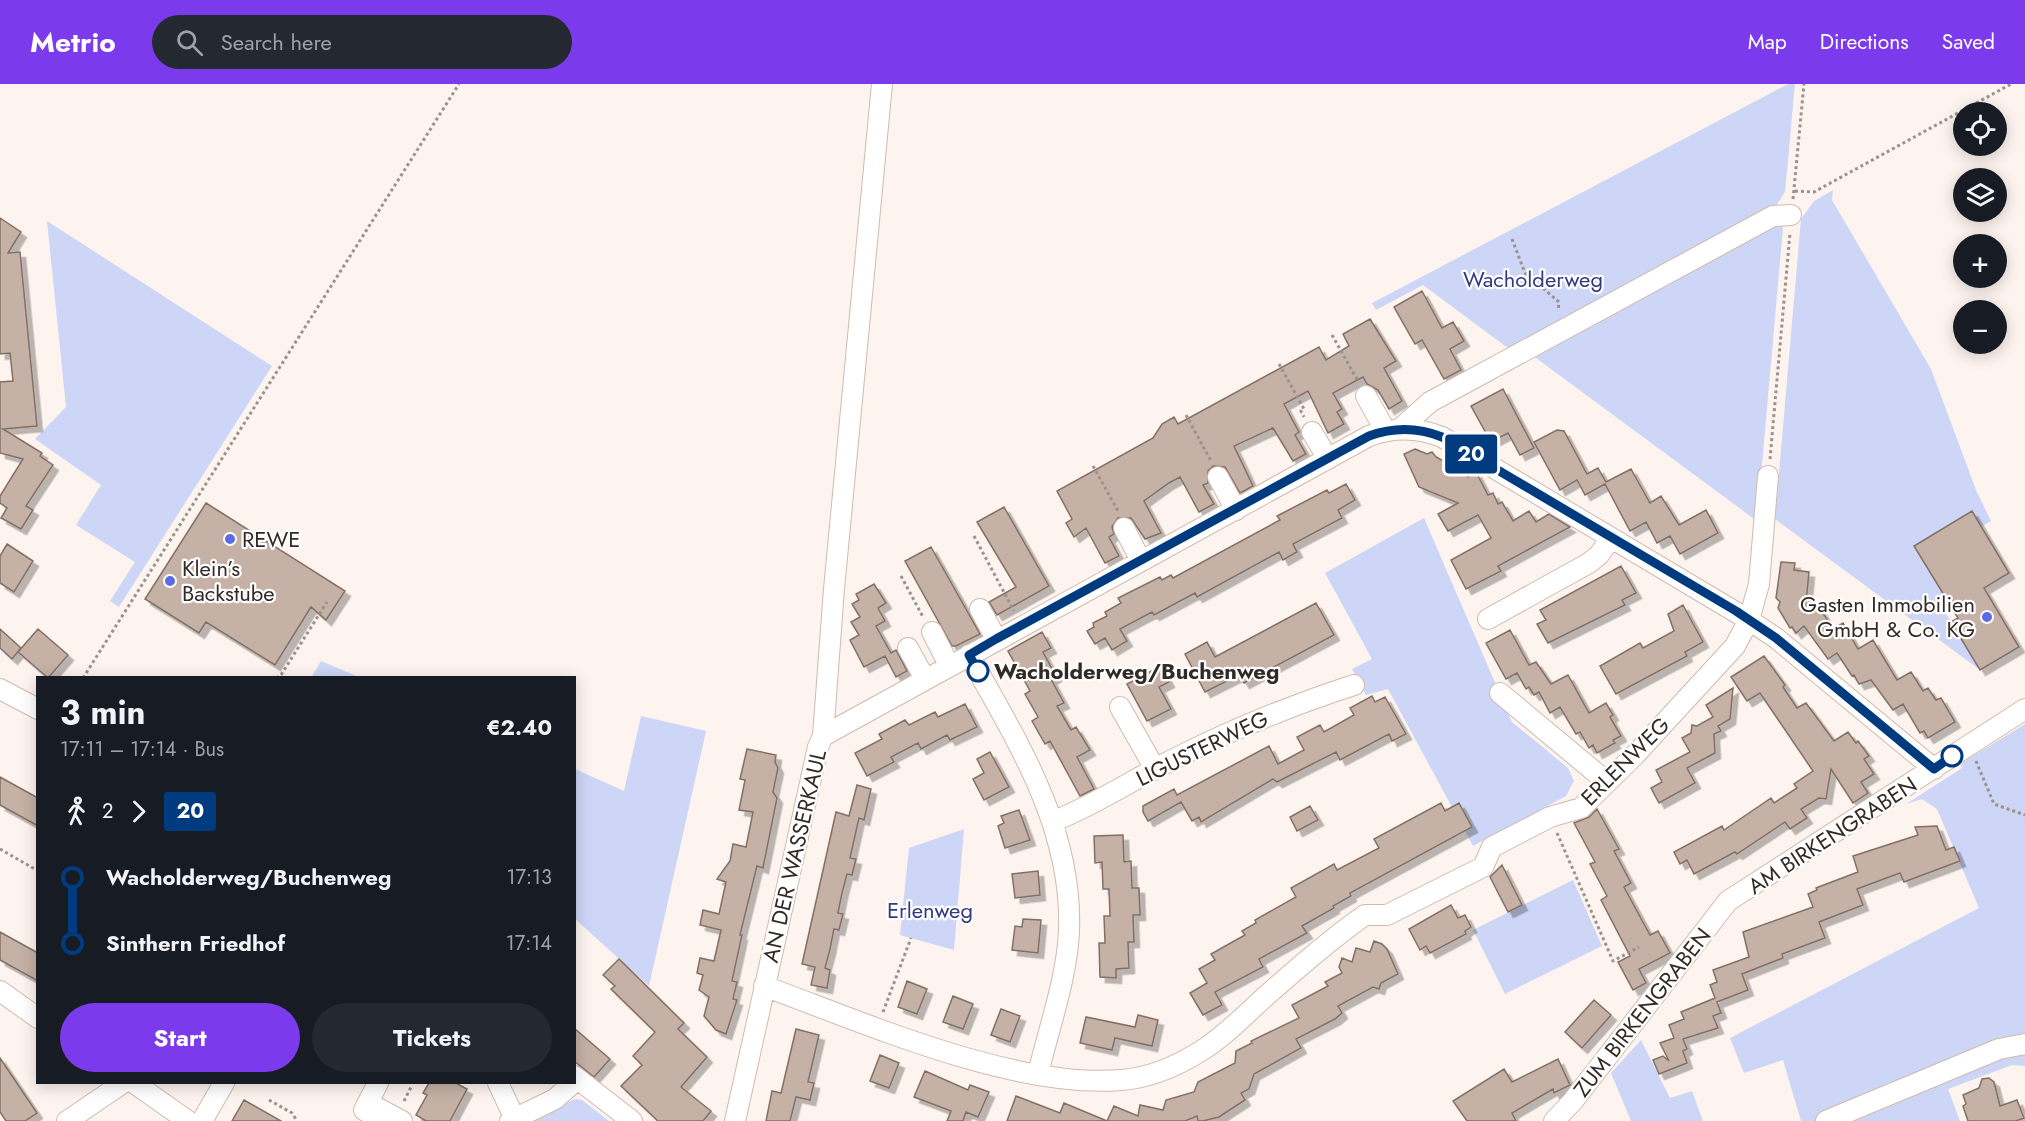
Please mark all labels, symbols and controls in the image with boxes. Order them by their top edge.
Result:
search box [152,15,572,69]
text: Metrio [30,22,116,63]
icon: search [173,26,206,59]
text: Search here [221,26,332,58]
text: Map [1748,27,1787,57]
text: Directions [1820,27,1909,57]
text: Saved [1942,27,1995,57]
map controls [1953,102,2007,354]
button: locate [1953,102,2007,156]
button: layers [1953,168,2007,222]
button: + [1953,234,2007,288]
park label: Wacholderweg [1463,263,1603,295]
button: − [1953,300,2007,354]
line badge: 20 [1444,434,1498,473]
text: 20 [1457,439,1485,469]
place label: REWE [242,523,300,555]
marker: REWE [223,532,237,546]
place label: Klein’s Backstube [182,552,275,609]
marker: Klein’s Backstube [163,574,177,588]
place label: Gasten Immobilien GmbH & Co. KG [1800,588,1975,645]
marker: Gasten Immobilien GmbH & Co. KG [1980,610,1994,624]
place label: Wacholderweg/Buchenweg [994,655,1279,687]
marker: Wacholderweg/Buchenweg [967,660,989,682]
text: 3 min [60,689,146,736]
street label: LIGUSTERWEG [1130,702,1274,794]
street label: ERLENWEG [1573,709,1677,813]
text: €2.40 [486,711,552,743]
text: 17:11 – 17:14 · Bus [60,735,224,764]
unlabelled marker [1941,745,1963,767]
street label: AN DER WASSERKAUL [754,746,834,966]
street label: AM BIRKENGRABEN [1741,768,1923,902]
icon: walk [60,795,93,828]
icon: forward [122,795,155,828]
text: 20 [176,796,204,826]
text: 2 [102,797,113,826]
text: Wacholderweg/Buchenweg [106,861,391,893]
text: 17:13 [507,863,552,892]
park label: Erlenweg [887,894,973,926]
street label: ZUM BIRKENGRABEN [1566,921,1718,1103]
text: Sinthern Friedhof [106,927,285,959]
text: 17:14 [506,929,552,958]
button: Start [60,1003,300,1072]
button: Tickets [312,1003,552,1072]

